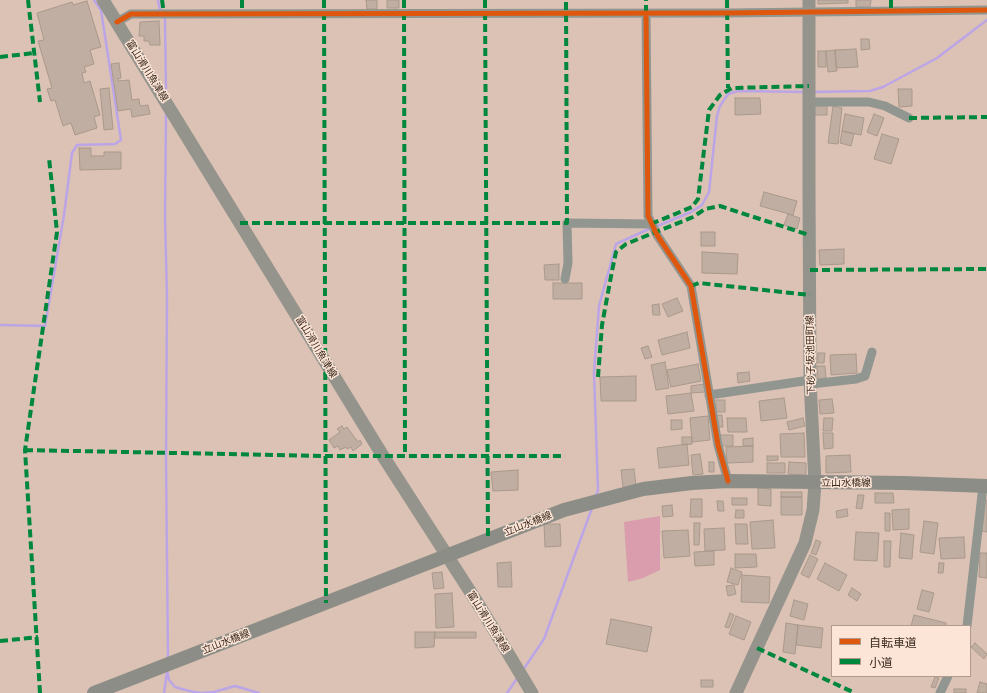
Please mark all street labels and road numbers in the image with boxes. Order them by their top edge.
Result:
street label: 富山滑川魚津線 [123,38,171,104]
street label: 富山滑川魚津線 [293,314,339,380]
street label: 下砂子坂池田町線 [804,315,818,395]
street label: 立山水橋線 [821,477,871,489]
street label: 立山水橋線 [503,509,553,539]
street label: 富山滑川魚津線 [464,589,512,655]
street label: 立山水橋線 [201,627,251,657]

